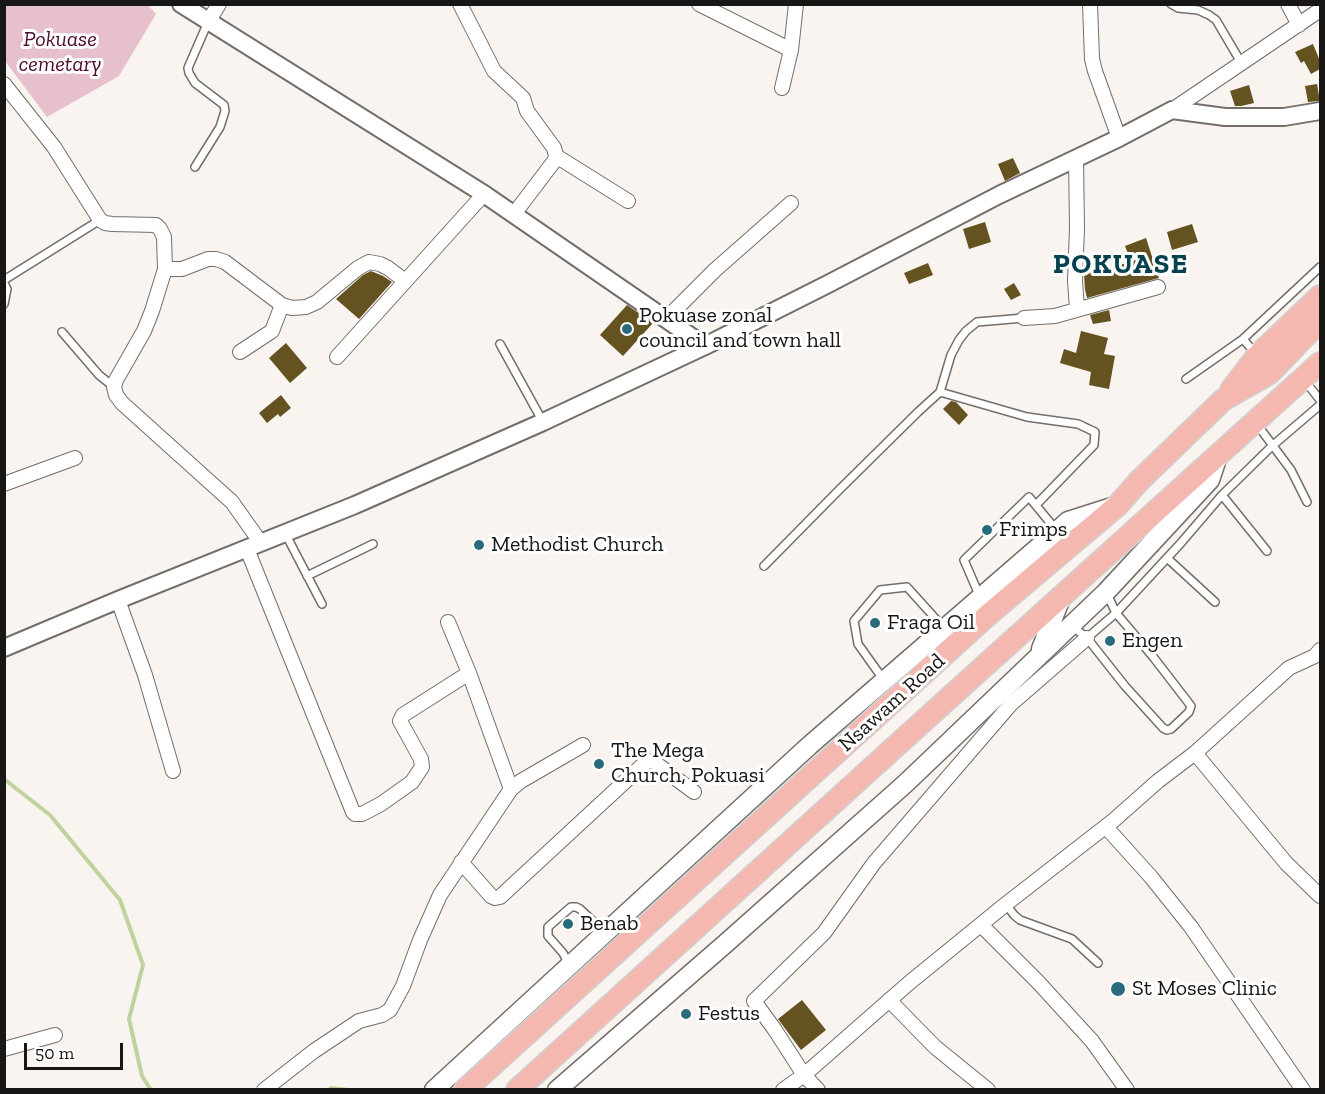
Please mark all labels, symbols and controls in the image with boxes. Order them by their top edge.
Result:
park label: Pokuase cemetary [19,27,101,78]
district label: POKUASE [1053,248,1189,282]
place label: Pokuase zonal council and town hall [639,303,841,354]
marker: Pokuase zonal council and town hall [620,322,634,336]
place label: Frimps [999,517,1067,543]
marker: Frimps [980,523,994,537]
place label: Methodist Church [491,532,664,558]
marker: Methodist Church [472,538,486,552]
place label: Fraga Oil [887,610,975,636]
marker: Fraga Oil [868,616,882,630]
place label: Engen [1122,628,1183,654]
marker: Engen [1103,634,1117,648]
street label: Nsawam Road [833,648,951,758]
place label: The Mega Church, Pokuasi [611,738,765,790]
marker: The Mega Church, Pokuasi [592,757,606,771]
place label: Benab [580,911,639,937]
marker: Benab [561,917,575,931]
place label: St Moses Clinic [1132,976,1277,1002]
marker: St Moses Clinic [1109,980,1127,998]
place label: Festus [698,1001,760,1027]
marker: Festus [679,1007,693,1021]
scale bar [27,1031,126,1069]
text: 50 m [35,1042,74,1064]

